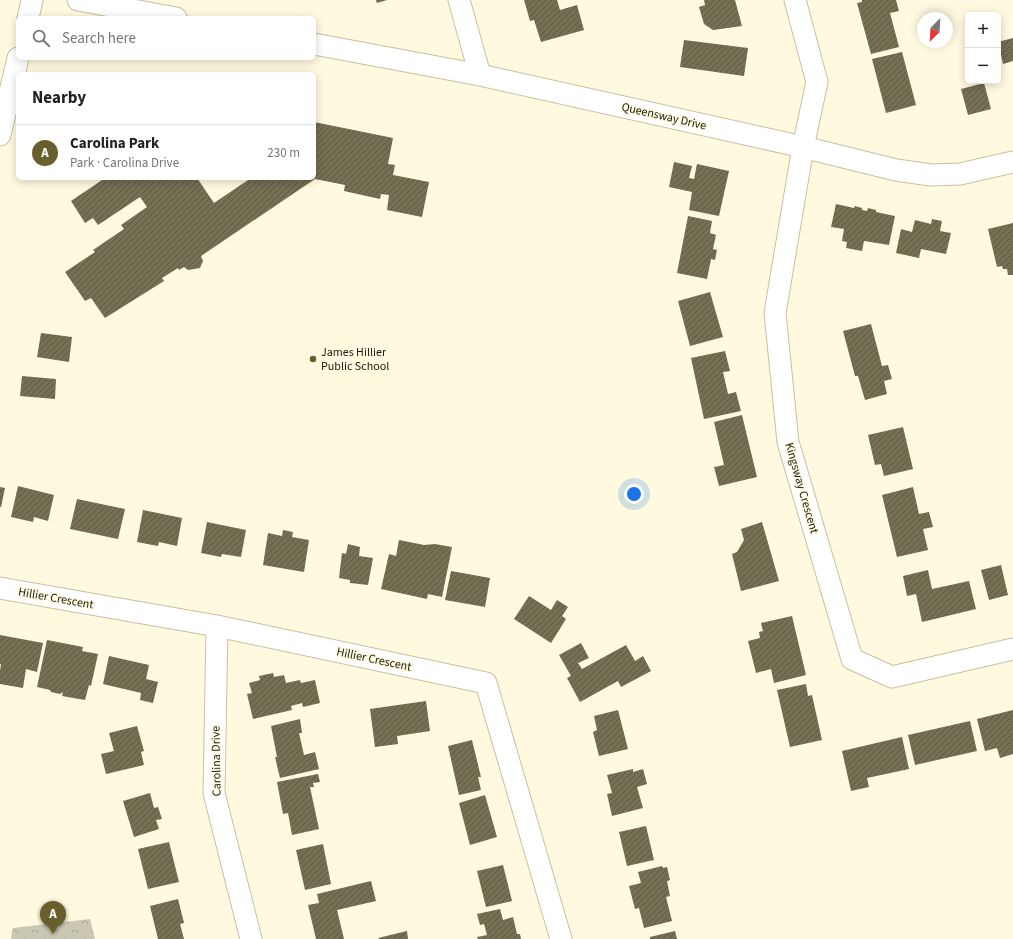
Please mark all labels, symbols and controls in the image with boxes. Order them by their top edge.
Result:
north arrow [917,12,953,48]
map controls [965,12,1001,84]
button: + [965,12,1001,48]
search box [16,16,316,60]
icon: search [30,27,52,49]
text: Search here [62,28,136,49]
button: − [965,48,1001,84]
text: Nearby [32,86,86,110]
street label: Queensway Drive [620,98,708,135]
text: Carolina Park [70,133,159,154]
text: A [41,144,49,162]
text: 230 m [267,144,300,162]
text: Park · Carolina Drive [70,154,179,172]
place label: James Hillier Public School [321,344,389,375]
marker: James Hillier Public School [308,354,318,364]
street label: Kingsway Crescent [780,441,823,536]
your location [624,484,644,504]
street label: Hillier Crescent [17,584,95,613]
street label: Hillier Crescent [335,643,413,676]
street label: Carolina Drive [207,726,226,796]
pin: A [40,901,66,934]

